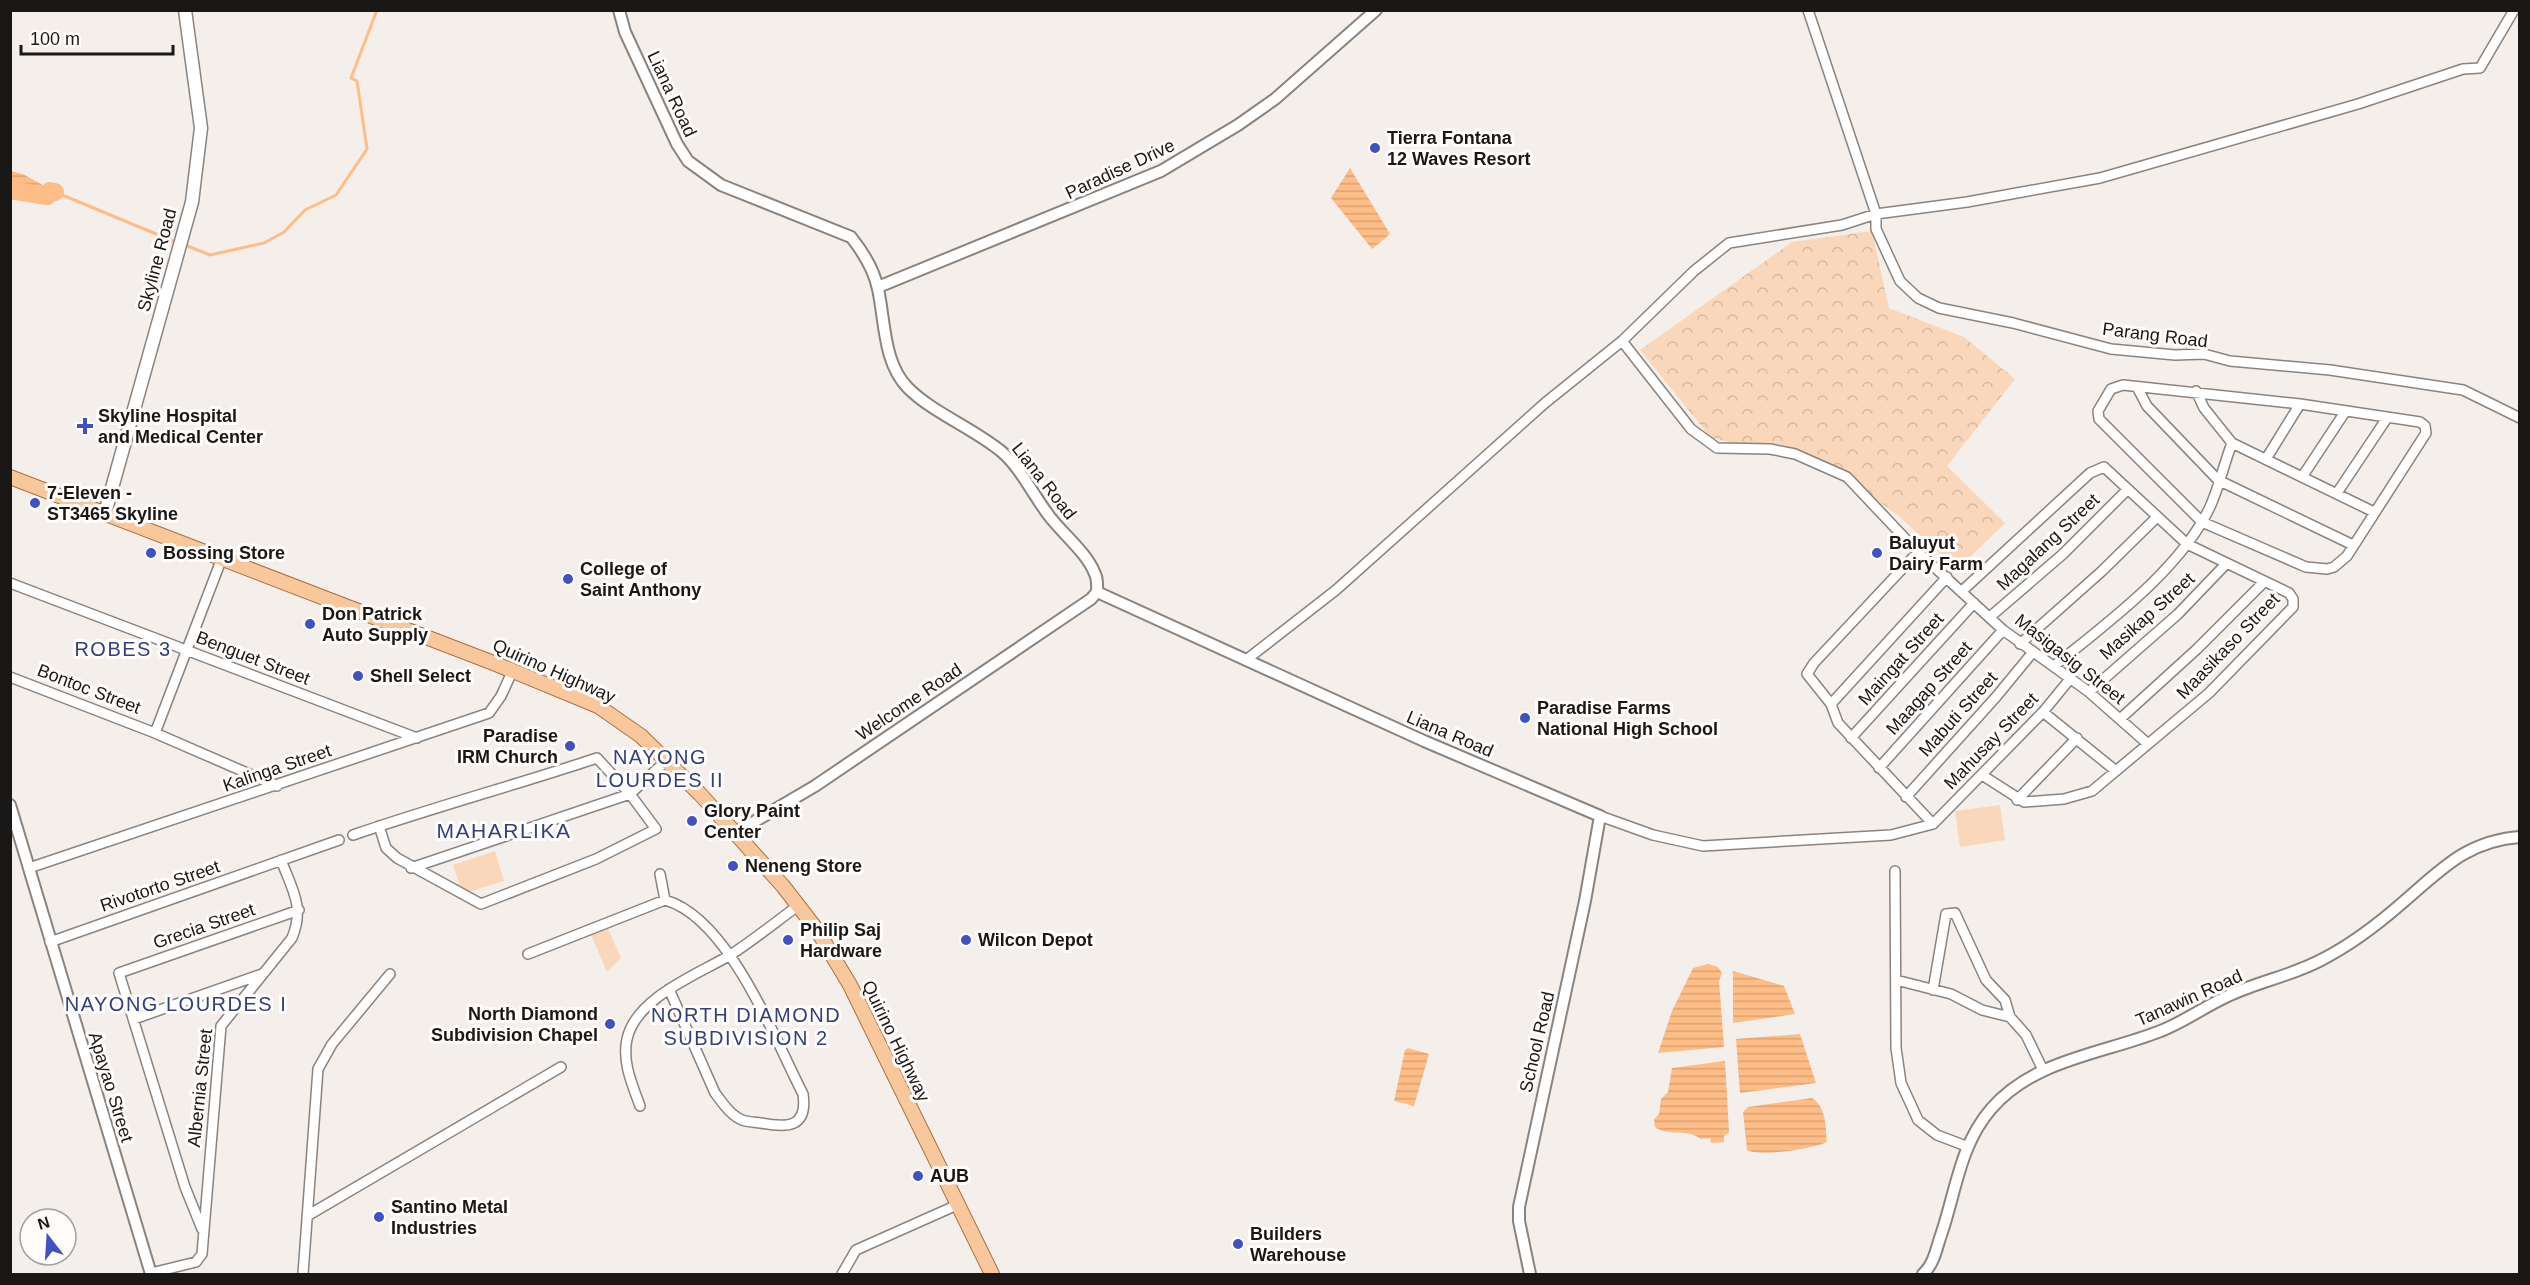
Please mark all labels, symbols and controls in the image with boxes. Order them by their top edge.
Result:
scale bar [21,18,172,56]
text: 100 m [30,29,80,49]
street label: Liana Road [643,48,701,140]
place label: Tierra Fontana 12 Waves Resort [1387,128,1530,169]
street label: Paradise Drive [1062,135,1178,203]
marker: Tierra Fontana 12 Waves Resort [1368,141,1382,155]
street label: Skyline Road [134,206,180,314]
street label: Parang Road [2101,319,2209,351]
place label: Skyline Hospital and Medical Center [98,406,263,447]
marker: Skyline Hospital and Medical Center [76,417,94,435]
street label: Liana Road [1008,439,1080,523]
place label: 7-Eleven - ST3465 Skyline [47,483,178,524]
street label: Magalang Street [1993,490,2103,594]
marker: 7-Eleven - ST3465 Skyline [28,496,42,510]
place label: Baluyut Dairy Farm [1889,533,1983,574]
place label: Bossing Store [163,543,285,563]
marker: Bossing Store [144,546,158,560]
marker: Baluyut Dairy Farm [1870,546,1884,560]
place label: College of Saint Anthony [580,559,701,600]
street label: Masikap Street [2096,568,2198,664]
marker: College of Saint Anthony [561,572,575,586]
street label: Maasikaso Street [2173,589,2283,703]
place label: Don Patrick Auto Supply [322,604,428,645]
street label: Maingat Street [1854,609,1948,709]
street label: Masigasig Street [2011,610,2129,708]
marker: Don Patrick Auto Supply [303,617,317,631]
street label: Benguet Street [193,627,313,689]
street label: Quirino Highway [490,635,618,707]
street label: Maagap Street [1882,637,1976,739]
district label: ROBES 3 [74,638,172,660]
street label: Welcome Road [853,659,965,745]
street label: Bontoc Street [34,660,144,718]
place label: Shell Select [370,666,471,686]
street label: Mabuti Street [1915,668,2001,760]
marker: Shell Select [351,669,365,683]
street label: Mahusay Street [1940,689,2042,793]
place label: Paradise Farms National High School [1537,698,1718,739]
street label: Liana Road [1404,707,1496,761]
marker: Paradise Farms National High School [1518,711,1532,725]
place label: Paradise IRM Church [457,726,558,767]
marker: Paradise IRM Church [563,739,577,753]
street label: Kalinga Street [220,740,334,796]
district label: NAYONG LOURDES II [596,746,724,791]
place label: Glory Paint Center [704,801,800,842]
marker: Glory Paint Center [685,814,699,828]
district label: MAHARLIKA [437,819,571,842]
street label: Rivotorto Street [98,856,222,916]
place label: Neneng Store [745,856,862,876]
marker: Neneng Store [726,859,740,873]
street label: Grecia Street [151,899,257,953]
place label: Philip Saj Hardware [800,920,882,961]
place label: Wilcon Depot [978,930,1093,950]
marker: Philip Saj Hardware [781,933,795,947]
marker: Wilcon Depot [959,933,973,947]
street label: Tanawin Road [2133,966,2245,1030]
street label: Quirino Highway [858,977,934,1105]
street label: School Road [1516,990,1558,1094]
district label: NAYONG LOURDES I [65,993,287,1015]
place label: North Diamond Subdivision Chapel [431,1004,598,1045]
district label: NORTH DIAMOND SUBDIVISION 2 [651,1004,841,1049]
marker: North Diamond Subdivision Chapel [603,1017,617,1031]
street label: Albernia Street [184,1028,216,1148]
street label: Apayao Street [85,1030,137,1144]
place label: AUB [930,1166,969,1186]
marker: AUB [911,1169,925,1183]
place label: Santino Metal Industries [391,1197,508,1238]
north arrow [18,1207,78,1267]
marker: Santino Metal Industries [372,1210,386,1224]
text: N [36,1213,52,1233]
place label: Builders Warehouse [1250,1224,1346,1265]
marker: Builders Warehouse [1231,1237,1245,1251]

